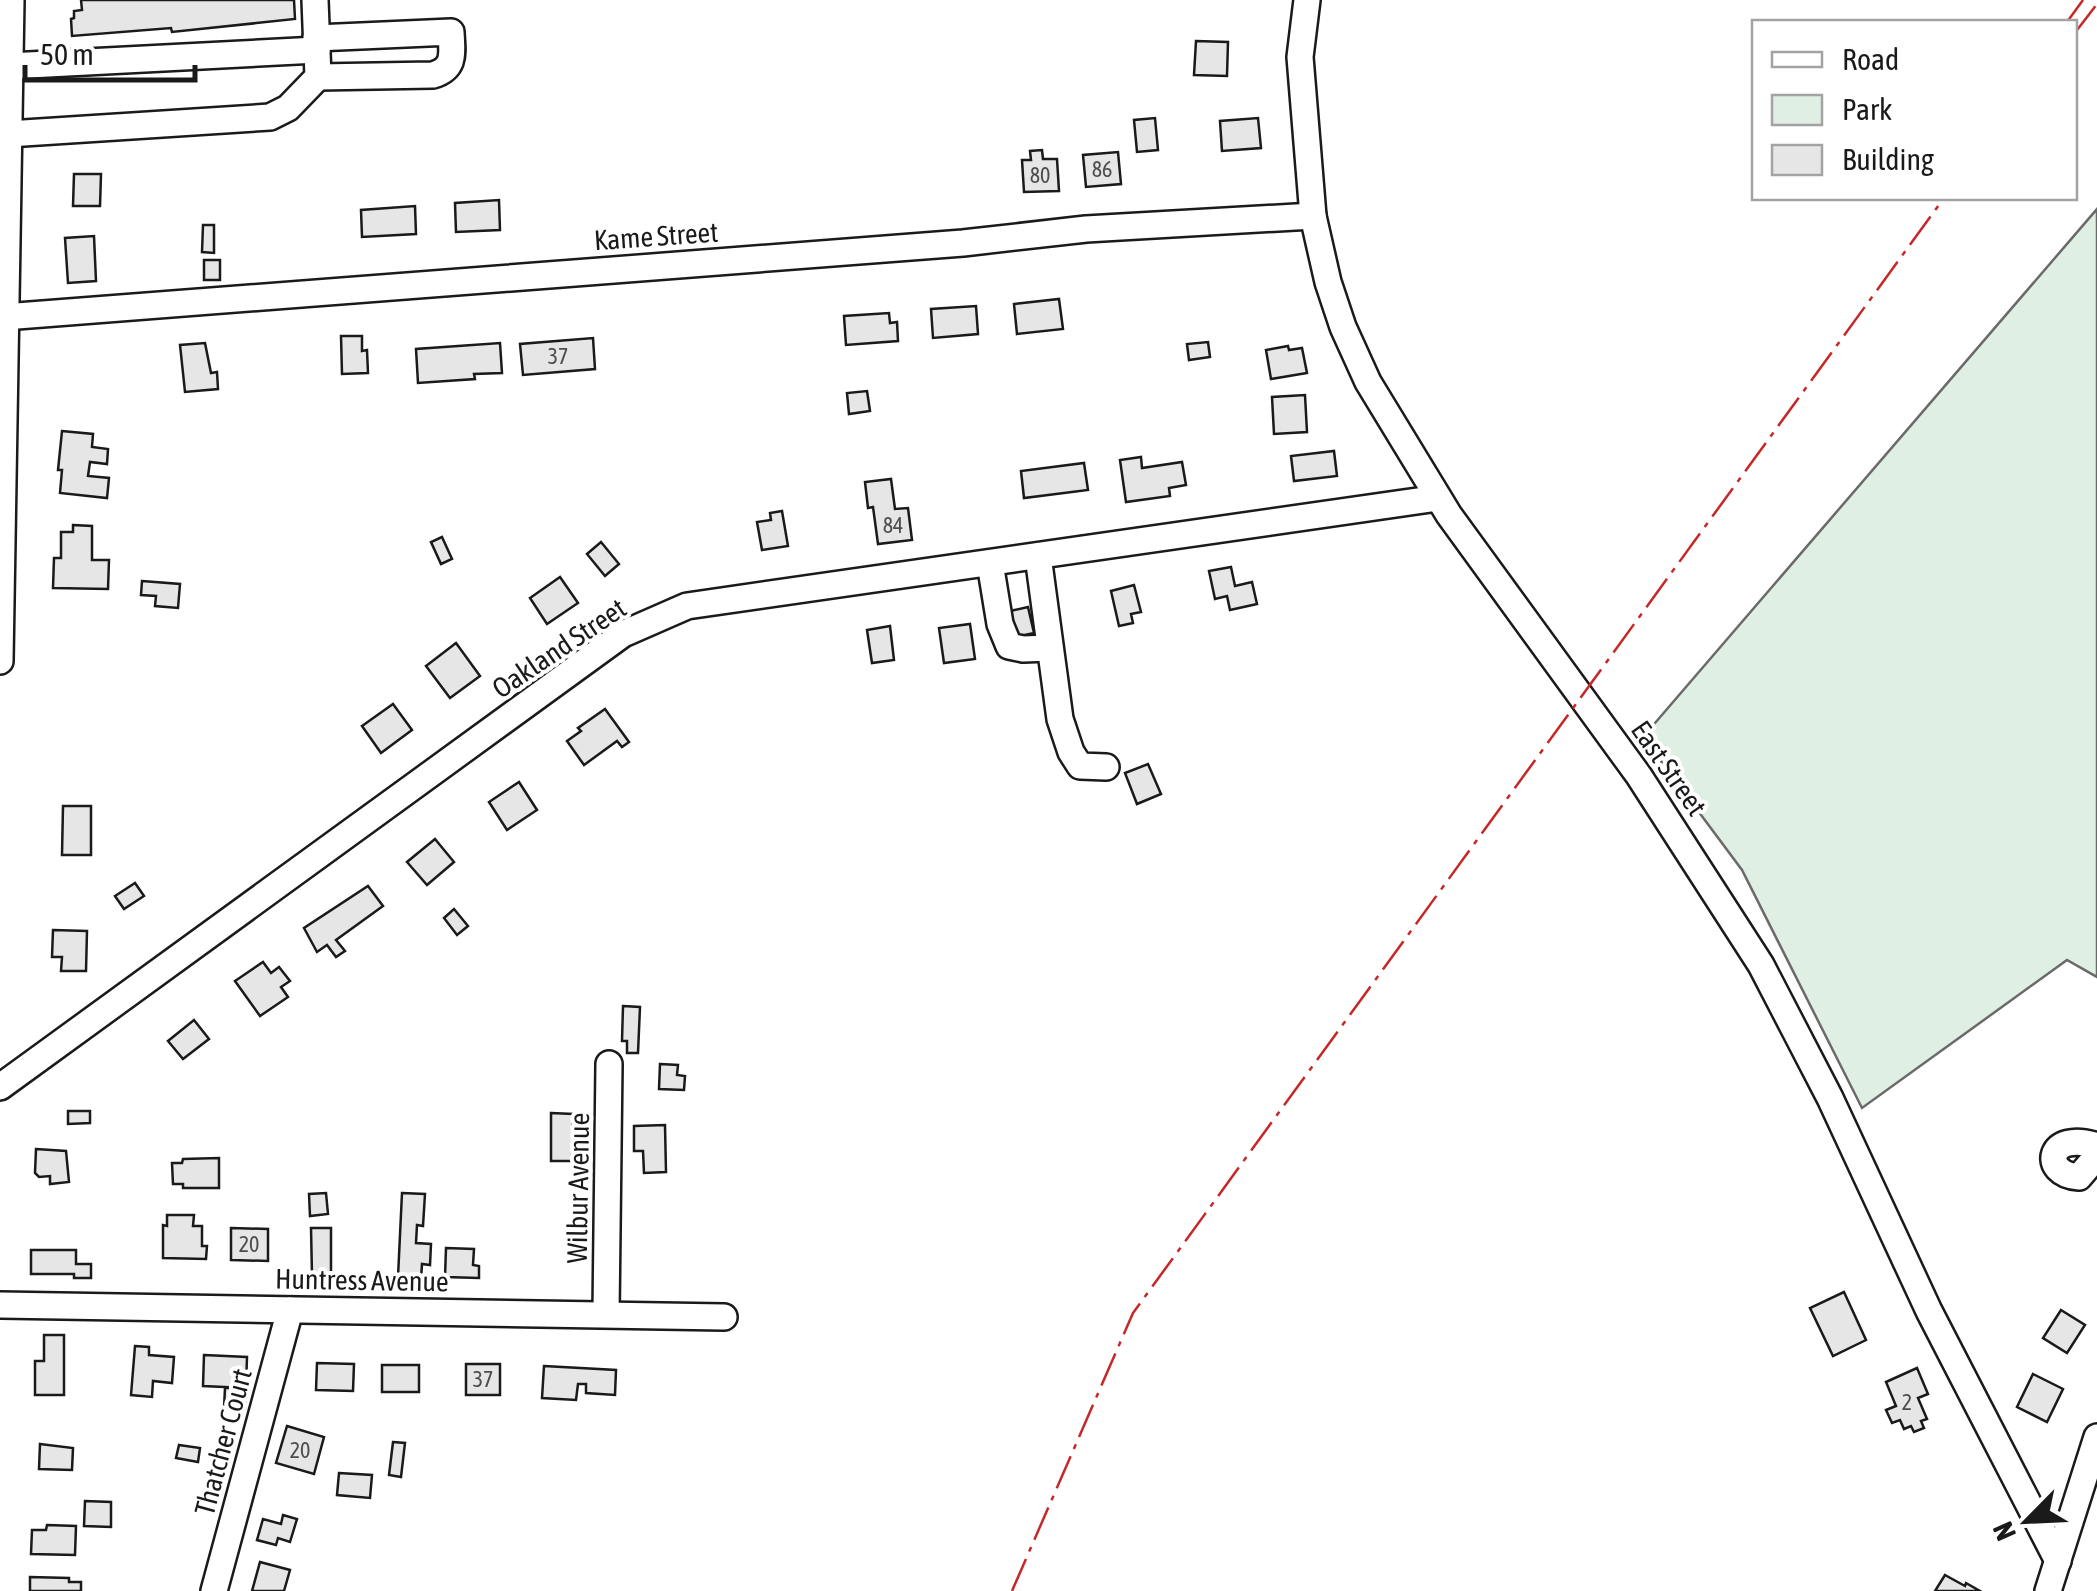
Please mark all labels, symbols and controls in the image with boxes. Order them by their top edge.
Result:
scale bar [25,20,195,82]
legend [1752,20,2077,200]
text: 50 m [40,37,94,71]
text: Road [1842,42,1899,76]
text: Park [1842,92,1892,126]
text: Building [1842,142,1934,176]
house number: 86 [1092,156,1112,182]
house number: 80 [1030,162,1050,188]
street label: Kame Street [593,216,719,256]
house number: 37 [548,343,568,369]
house number: 84 [883,512,903,538]
street label: Oakland Street [486,592,632,704]
street label: East Street [1625,715,1713,821]
street label: Wilbur Avenue [561,1112,595,1264]
house number: 20 [239,1231,259,1257]
street label: Huntress Avenue [275,1262,449,1298]
street label: Thatcher Court [188,1365,258,1519]
house number: 37 [473,1366,493,1392]
house number: 2 [1902,1389,1912,1415]
house number: 20 [290,1437,310,1463]
north arrow [1977,1471,2077,1571]
text: N [1986,1517,2022,1545]

